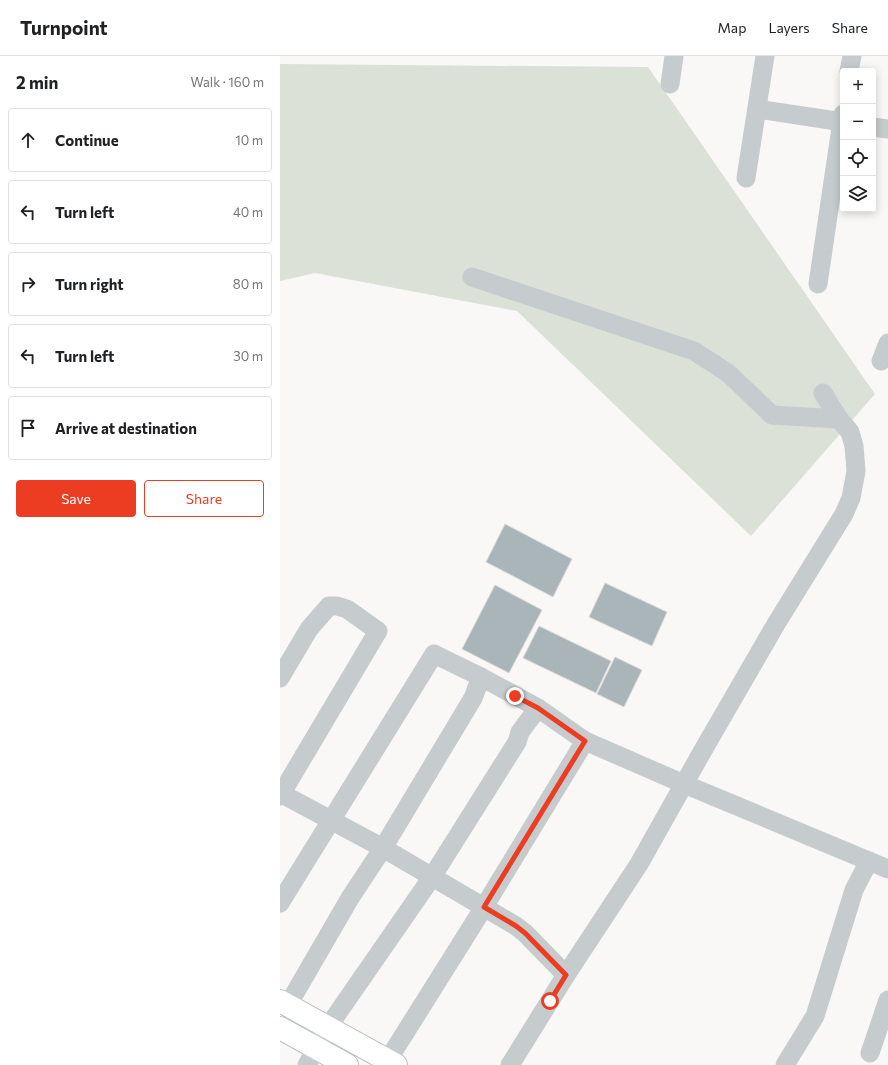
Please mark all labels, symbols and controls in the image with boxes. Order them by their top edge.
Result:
text: Turnpoint [20,16,108,39]
text: Map [718,19,746,36]
text: Layers [768,19,810,36]
text: Share [832,19,868,36]
map controls [840,68,876,212]
button: + [840,68,876,104]
text: 2 min [16,72,58,93]
text: Walk · 160 m [190,74,264,90]
button: − [840,104,876,140]
icon: ahead [17,129,39,151]
text: Continue [55,131,119,149]
text: 10 m [235,132,263,148]
button: locate [840,140,876,176]
button: layers [840,176,876,212]
icon: left [17,201,39,223]
text: Turn left [55,203,114,221]
text: 40 m [233,204,263,220]
icon: right [17,273,39,295]
text: Turn right [55,275,124,293]
text: 80 m [233,276,263,292]
icon: left [17,345,39,367]
text: Turn left [55,347,114,365]
text: 30 m [233,348,263,364]
icon: arrive [17,417,39,439]
text: Arrive at destination [55,419,197,437]
button: Save [16,480,136,517]
button: Share [144,480,264,517]
route end [506,687,524,705]
route start [541,992,559,1010]

